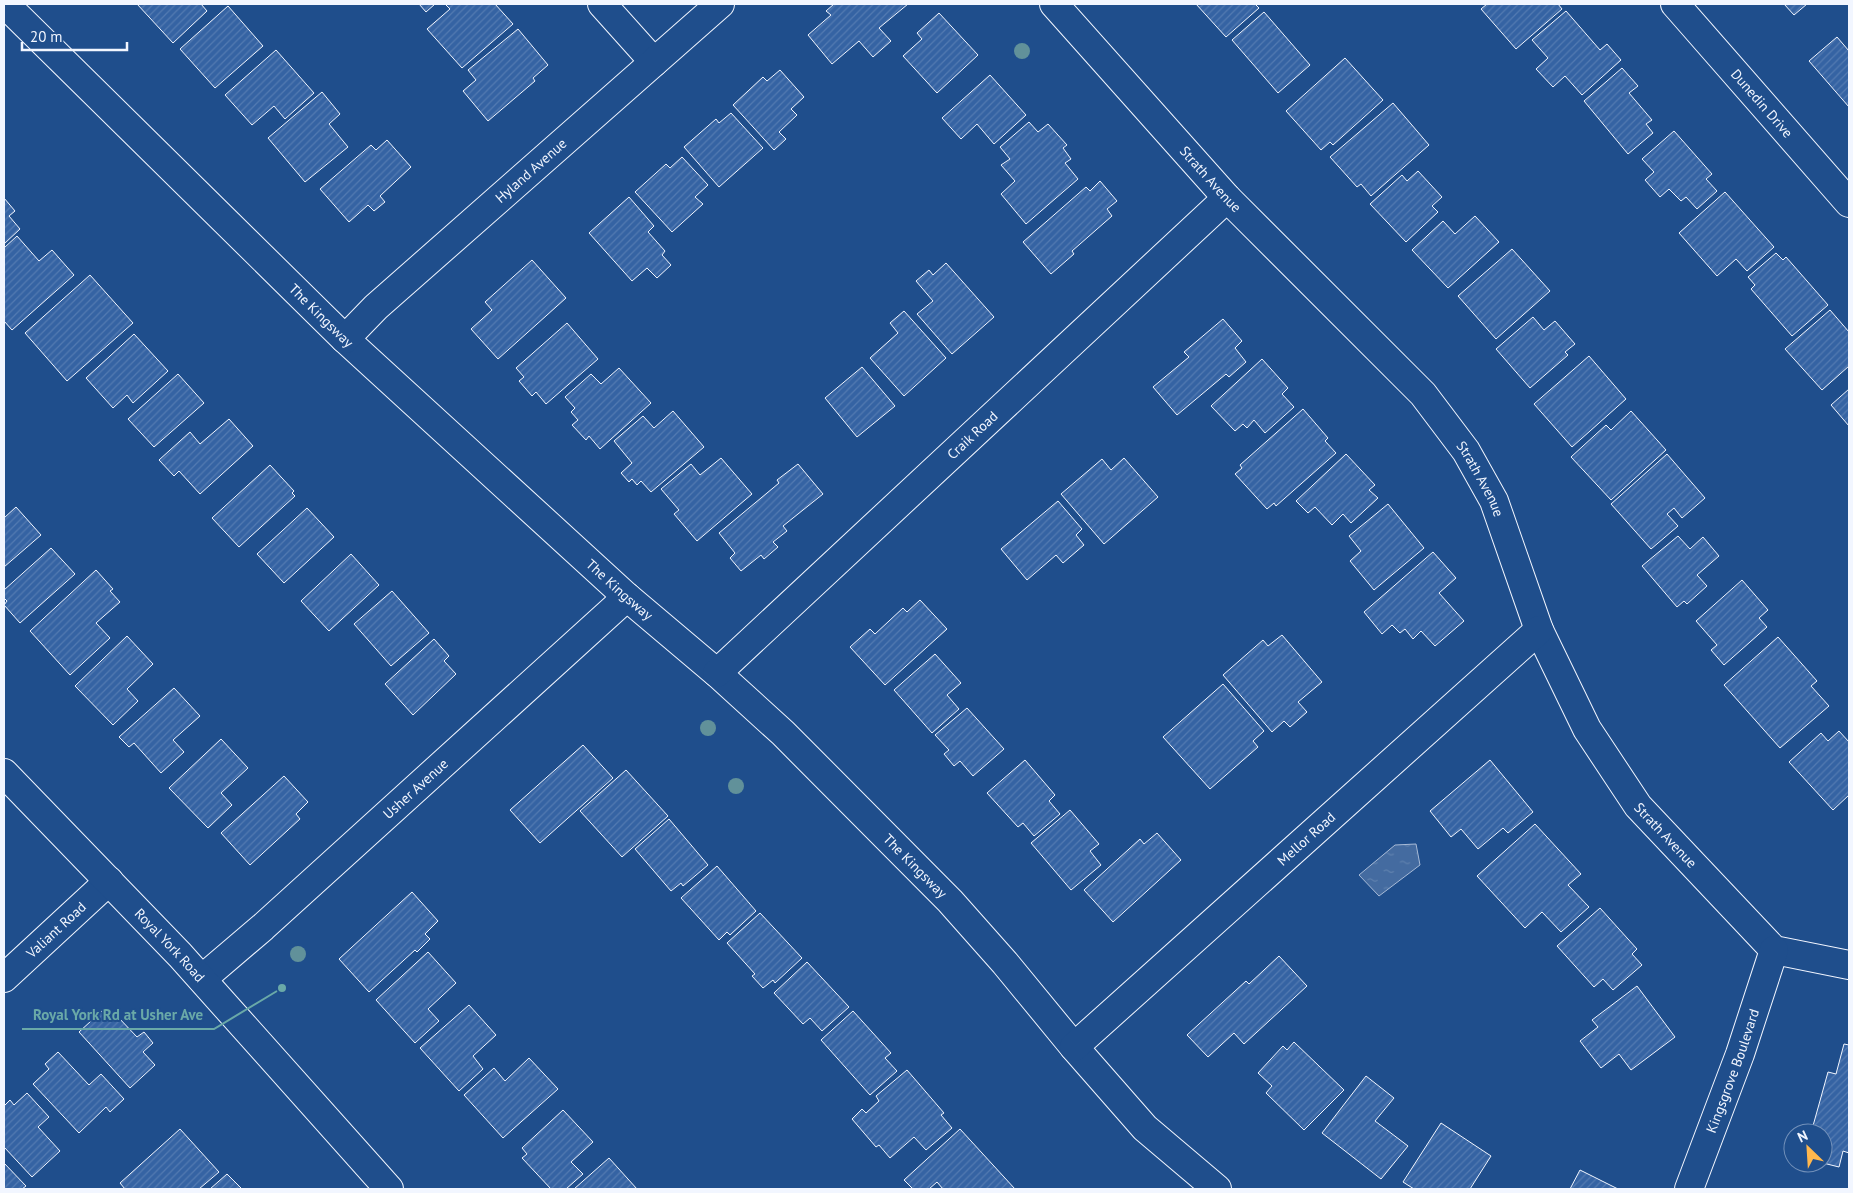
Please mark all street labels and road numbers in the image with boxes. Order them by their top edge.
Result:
street label: Dunedin Drive [1727,65,1797,142]
street label: Hyland Avenue [491,134,570,207]
street label: Strath Avenue [1176,142,1245,216]
street label: The Kingsway [285,280,358,352]
street label: Craik Road [943,407,1002,463]
street label: Strath Avenue [1453,437,1508,519]
street label: The Kingsway [582,555,657,624]
street label: Usher Avenue [379,755,452,823]
street label: Strath Avenue [1630,799,1701,872]
street label: Mellor Road [1273,808,1339,869]
street label: The Kingsway [879,830,951,902]
street label: Valiant Road [22,898,90,963]
street label: Royal York Road [131,905,209,986]
street label: Kingsgrove Boulevard [1702,1006,1763,1135]

